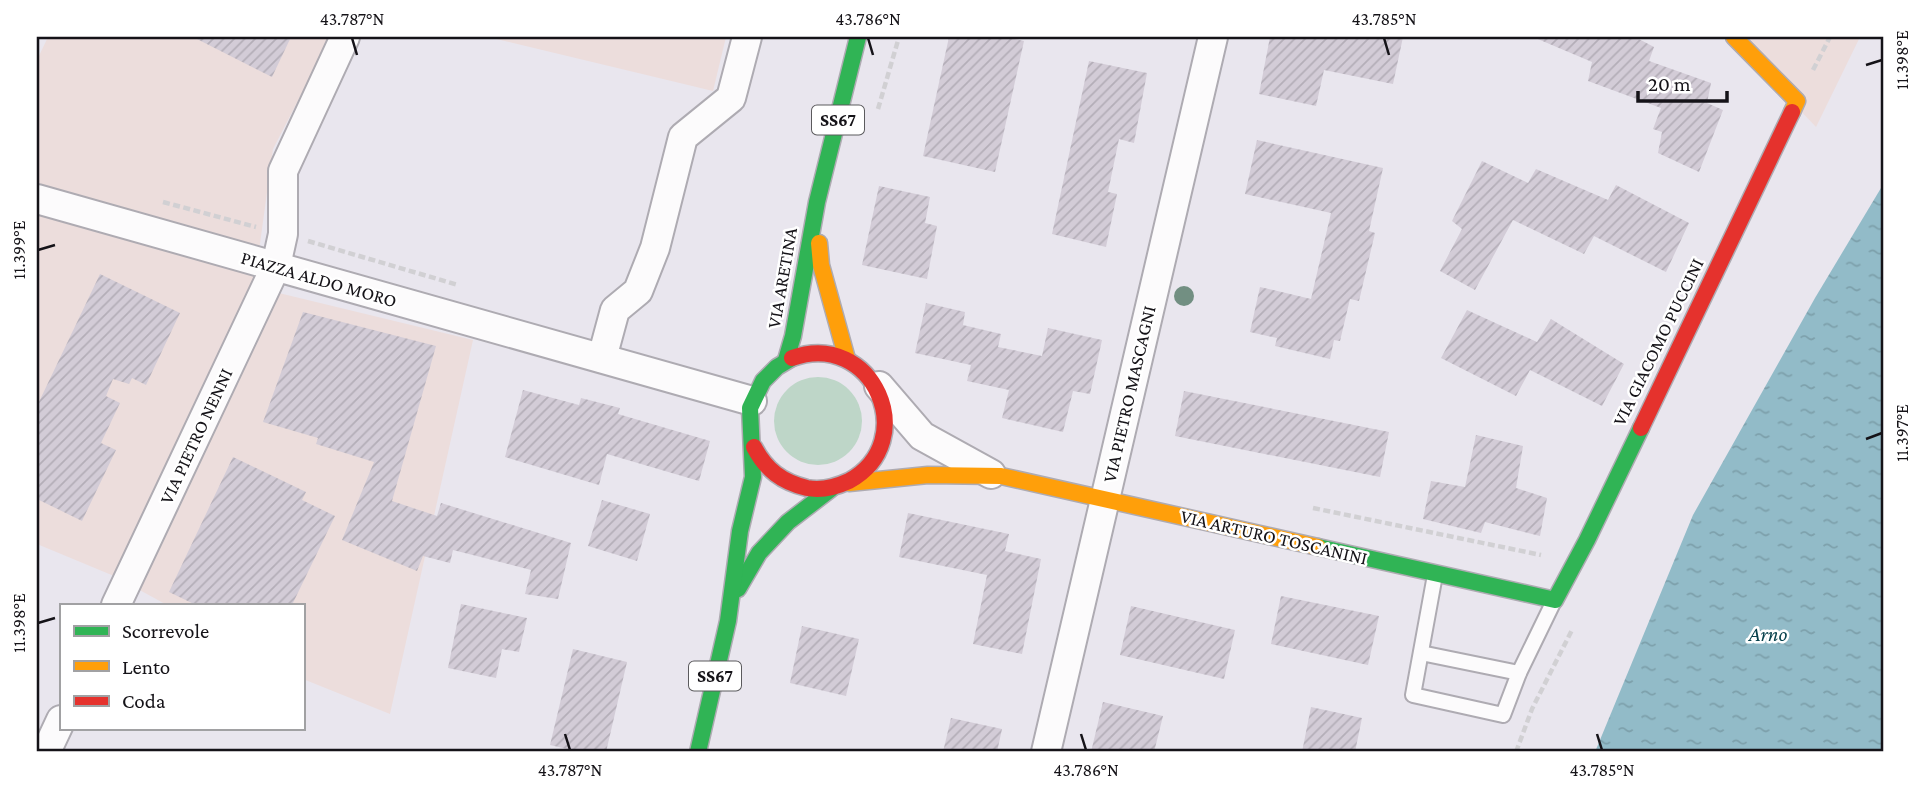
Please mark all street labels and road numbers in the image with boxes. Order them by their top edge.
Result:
road number: SS67 [812,106,864,134]
street label: VIA ARETINA [763,226,801,330]
street label: PIAZZA ALDO MORO [239,247,399,311]
street label: VIA GIACOMO PUCCINI [1608,255,1708,429]
street label: VIA PIETRO MASCAGNI [1098,303,1160,485]
street label: VIA PIETRO NENNI [155,365,237,507]
street label: VIA ARTURO TOSCANINI [1178,505,1370,569]
road number: SS67 [689,662,741,690]

